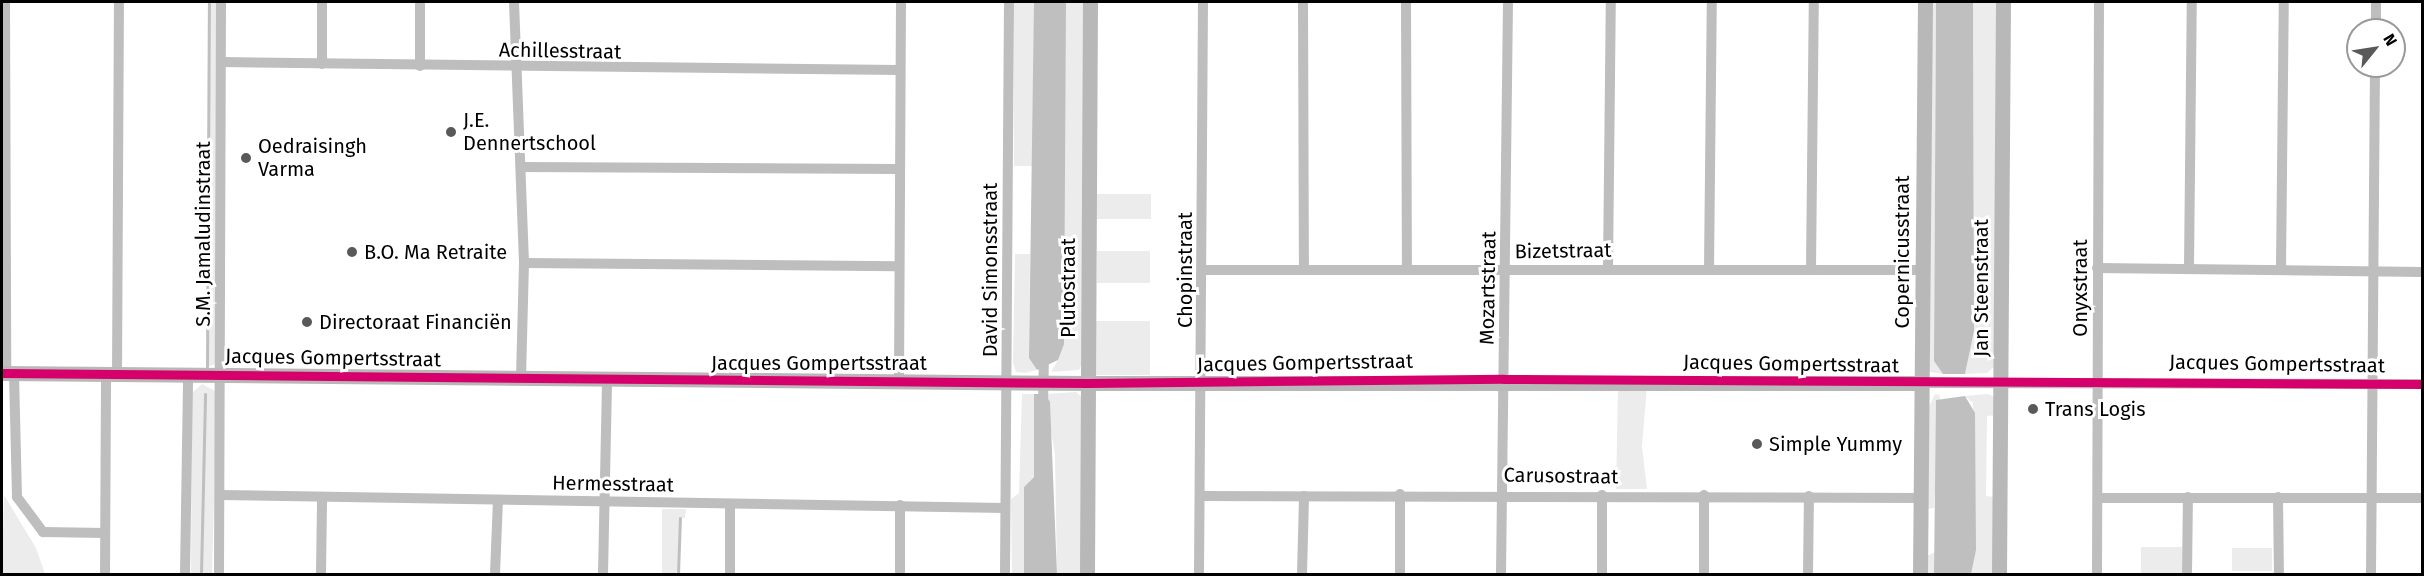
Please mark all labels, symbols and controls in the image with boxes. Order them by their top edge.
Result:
north arrow [2346,18,2406,78]
text: N [2379,30,2401,49]
street label: Achillesstraat [499,38,621,64]
place label: J.E. Dennertschool [463,108,596,155]
marker: J.E. Dennertschool [444,125,458,139]
place label: Oedraisingh Varma [258,134,367,181]
street label: S.M. Jamaludinstraat [191,141,215,327]
marker: Oedraisingh Varma [239,151,253,165]
street label: Copernicusstraat [1890,176,1914,328]
street label: David Simonsstraat [978,183,1002,357]
street label: Chopinstraat [1173,212,1197,328]
street label: Jan Steenstraat [1969,219,1993,357]
street label: Mozartstraat [1475,231,1501,345]
street label: Plutostraat [1056,238,1080,338]
street label: Bizetstraat [1514,238,1612,264]
street label: Onyxstraat [2068,239,2092,337]
place label: B.O. Ma Retraite [364,240,507,264]
marker: B.O. Ma Retraite [345,245,359,259]
place label: Directoraat Financiën [319,310,512,334]
marker: Directoraat Financiën [300,315,314,329]
street label: Jacques Gompertsstraat [225,344,441,372]
street label: Jacques Gompertsstraat [1197,349,1413,377]
street label: Jacques Gompertsstraat [1683,350,1899,378]
street label: Jacques Gompertsstraat [2169,350,2385,378]
street label: Jacques Gompertsstraat [711,351,927,375]
place label: Trans Logis [2045,397,2146,421]
marker: Trans Logis [2026,402,2040,416]
place label: Simple Yummy [1769,432,1902,456]
marker: Simple Yummy [1750,437,1764,451]
street label: Carusostraat [1503,463,1619,489]
street label: Hermesstraat [552,471,674,497]

